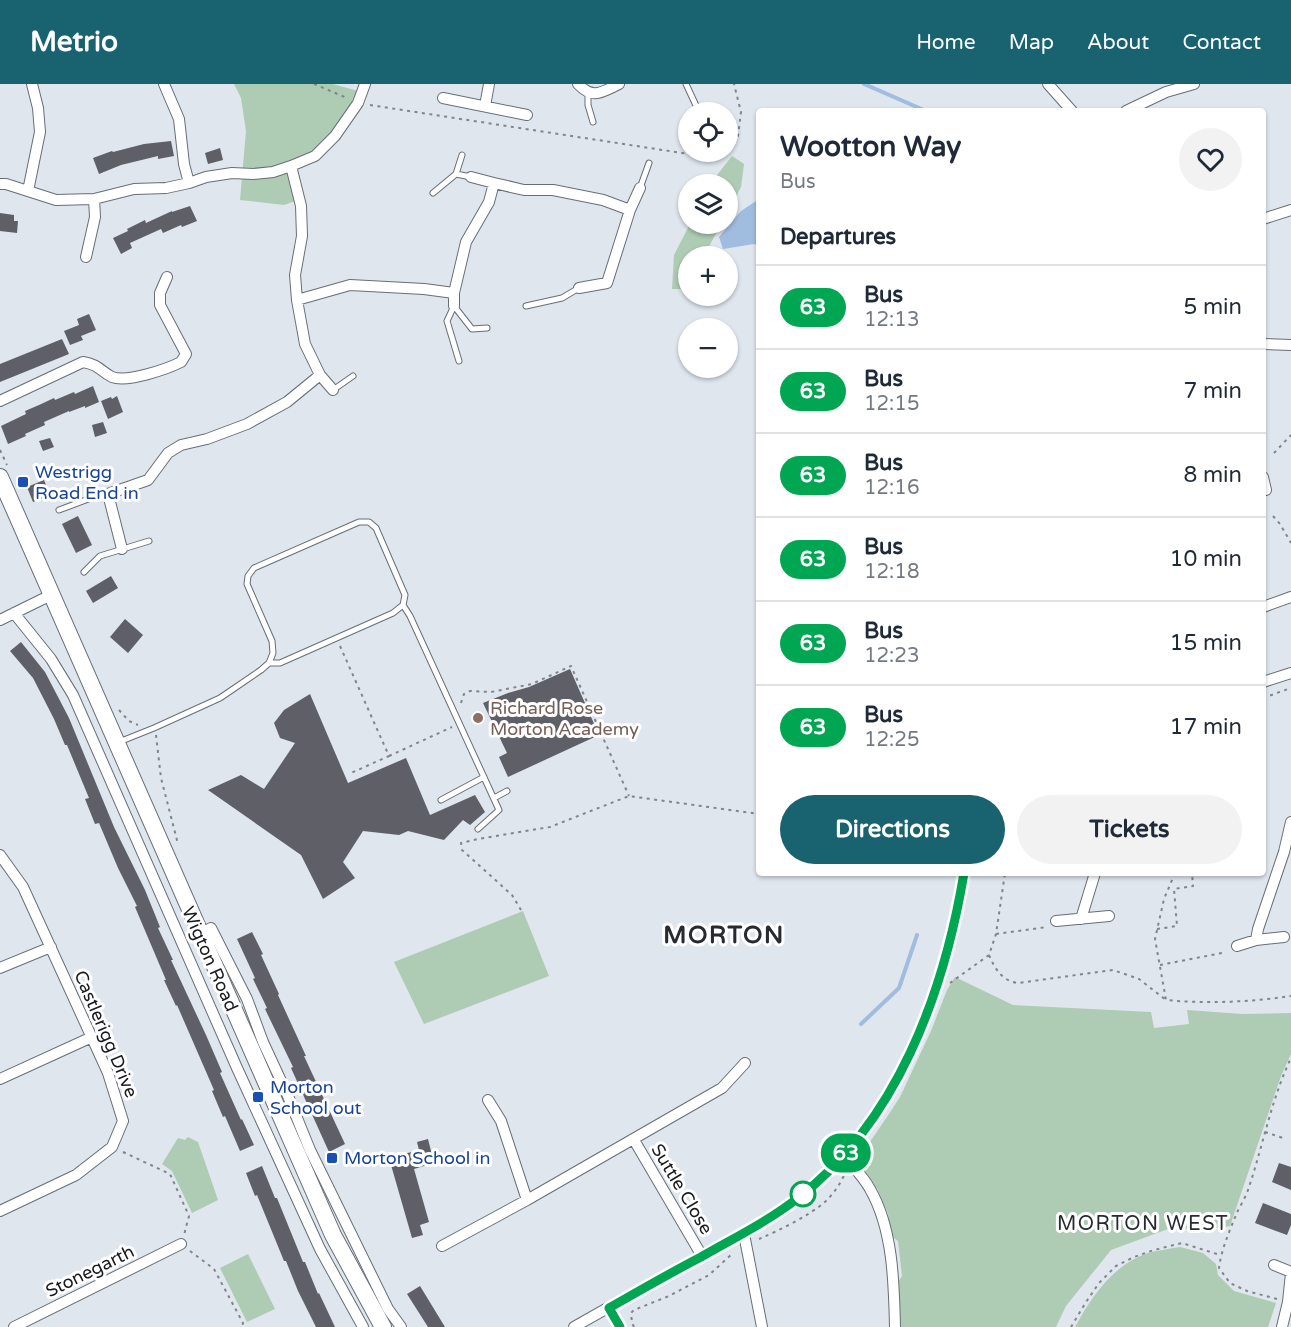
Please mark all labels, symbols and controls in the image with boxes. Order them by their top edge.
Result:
text: Metrio [30,25,118,59]
text: Home [916,30,976,55]
text: Map [1009,30,1054,55]
text: About [1087,30,1149,55]
text: Contact [1182,30,1261,55]
map controls [678,102,738,378]
button: locate [678,102,738,162]
button: heart [1179,128,1242,191]
text: Wootton Way [780,130,961,164]
text: Bus [780,170,816,194]
button: layers [678,174,738,234]
text: Departures [780,224,896,250]
button: + [678,246,738,306]
text: Bus [864,282,903,308]
text: 5 min [1183,294,1242,320]
text: 63 [800,295,826,320]
text: 12:13 [864,308,919,332]
button: − [678,318,738,378]
text: Bus [864,366,903,392]
text: 7 min [1183,378,1242,404]
text: 63 [800,379,826,404]
text: 12:15 [864,392,919,416]
text: Bus [864,450,903,476]
place label: Westrigg Road End in [35,461,139,504]
text: 8 min [1183,462,1242,488]
text: 63 [800,463,826,488]
marker: Westrigg Road End in [16,475,30,489]
text: 12:16 [864,476,919,500]
text: Bus [864,534,903,560]
text: 10 min [1170,546,1242,572]
text: 63 [800,547,826,572]
text: 12:18 [864,560,919,584]
text: Bus [864,618,903,644]
text: 15 min [1170,630,1242,656]
text: 63 [800,631,826,656]
text: 12:23 [864,644,919,668]
place label: Richard Rose Morton Academy [490,697,639,740]
text: Bus [864,702,903,728]
marker: Richard Rose Morton Academy [471,711,485,725]
text: 17 min [1170,714,1242,740]
text: 63 [800,715,826,740]
text: 12:25 [864,728,919,752]
button: Directions [780,795,1005,864]
button: Tickets [1017,795,1242,864]
street label: Wigton Road [177,903,243,1015]
district label: MORTON [663,921,785,950]
street label: Castlerigg Drive [69,967,143,1101]
place label: Morton School out [270,1076,362,1119]
marker: Morton School out [251,1090,265,1104]
line badge: 63 [819,1134,873,1172]
street label: Suttle Close [646,1140,718,1238]
text: 63 [833,1141,859,1166]
place label: Morton School in [344,1147,490,1169]
marker: Morton School in [325,1151,339,1165]
unlabelled marker [790,1181,816,1207]
district label: MORTON WEST [1057,1212,1229,1236]
street label: Stonegarth [42,1240,138,1302]

